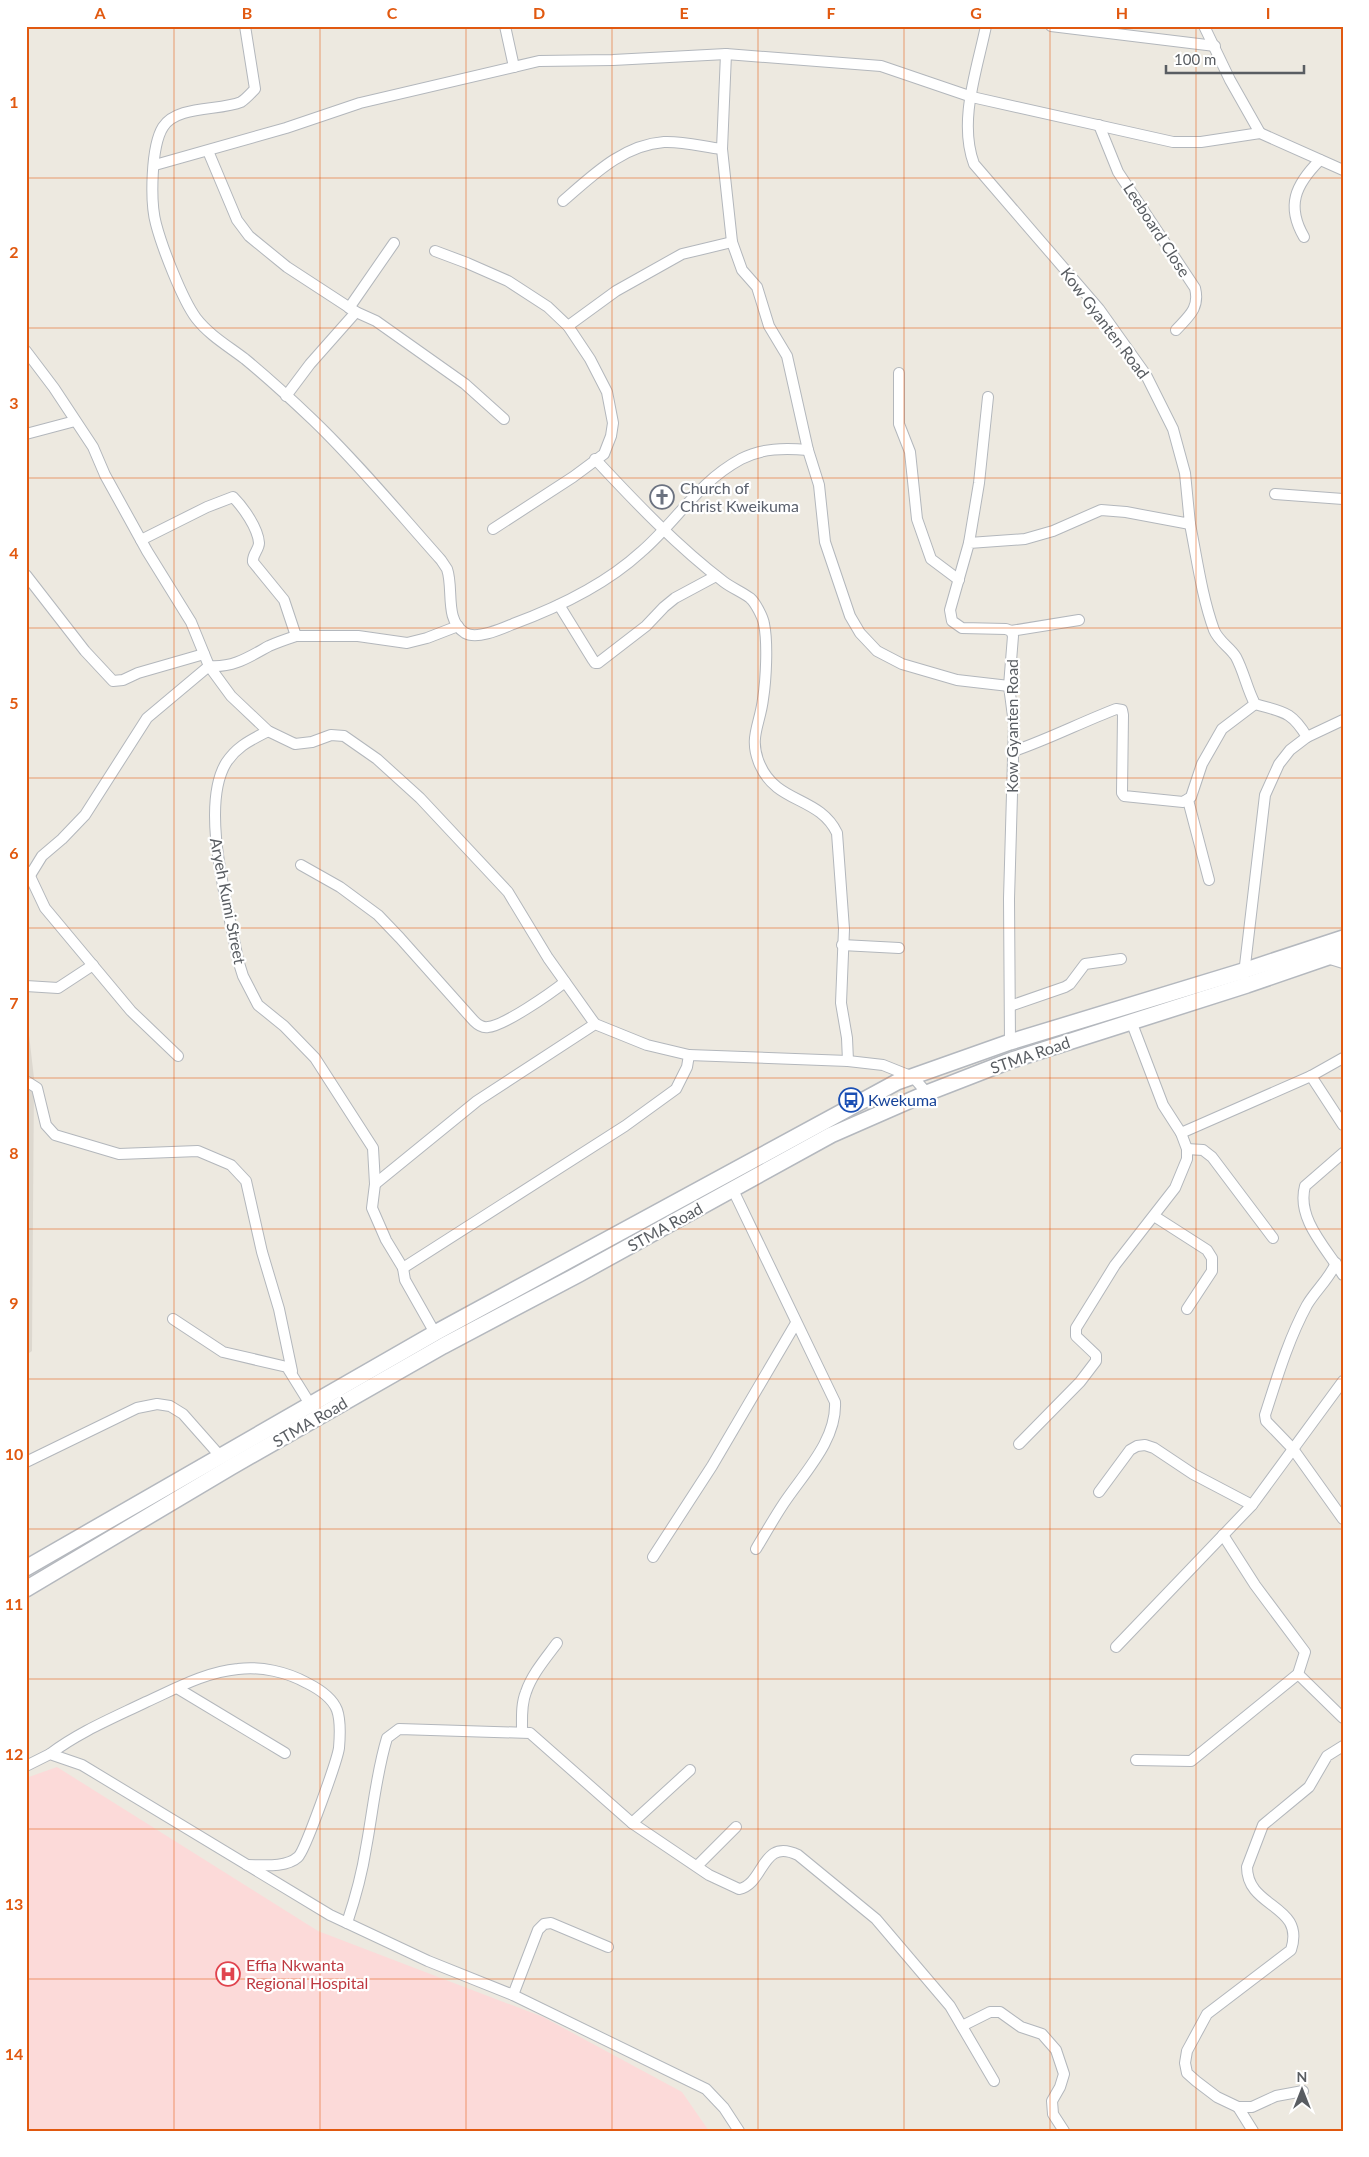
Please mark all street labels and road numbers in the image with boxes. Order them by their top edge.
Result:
street label: Leeboard Close [1120,179,1195,280]
street label: Kow Gyanten Road [1057,263,1153,382]
street label: Kow Gyanten Road [1002,659,1021,793]
street label: Aryeh Kumi Street [207,836,250,966]
street label: STMA Road [988,1032,1072,1077]
street label: STMA Road [624,1198,706,1255]
street label: STMA Road [269,1393,350,1451]

